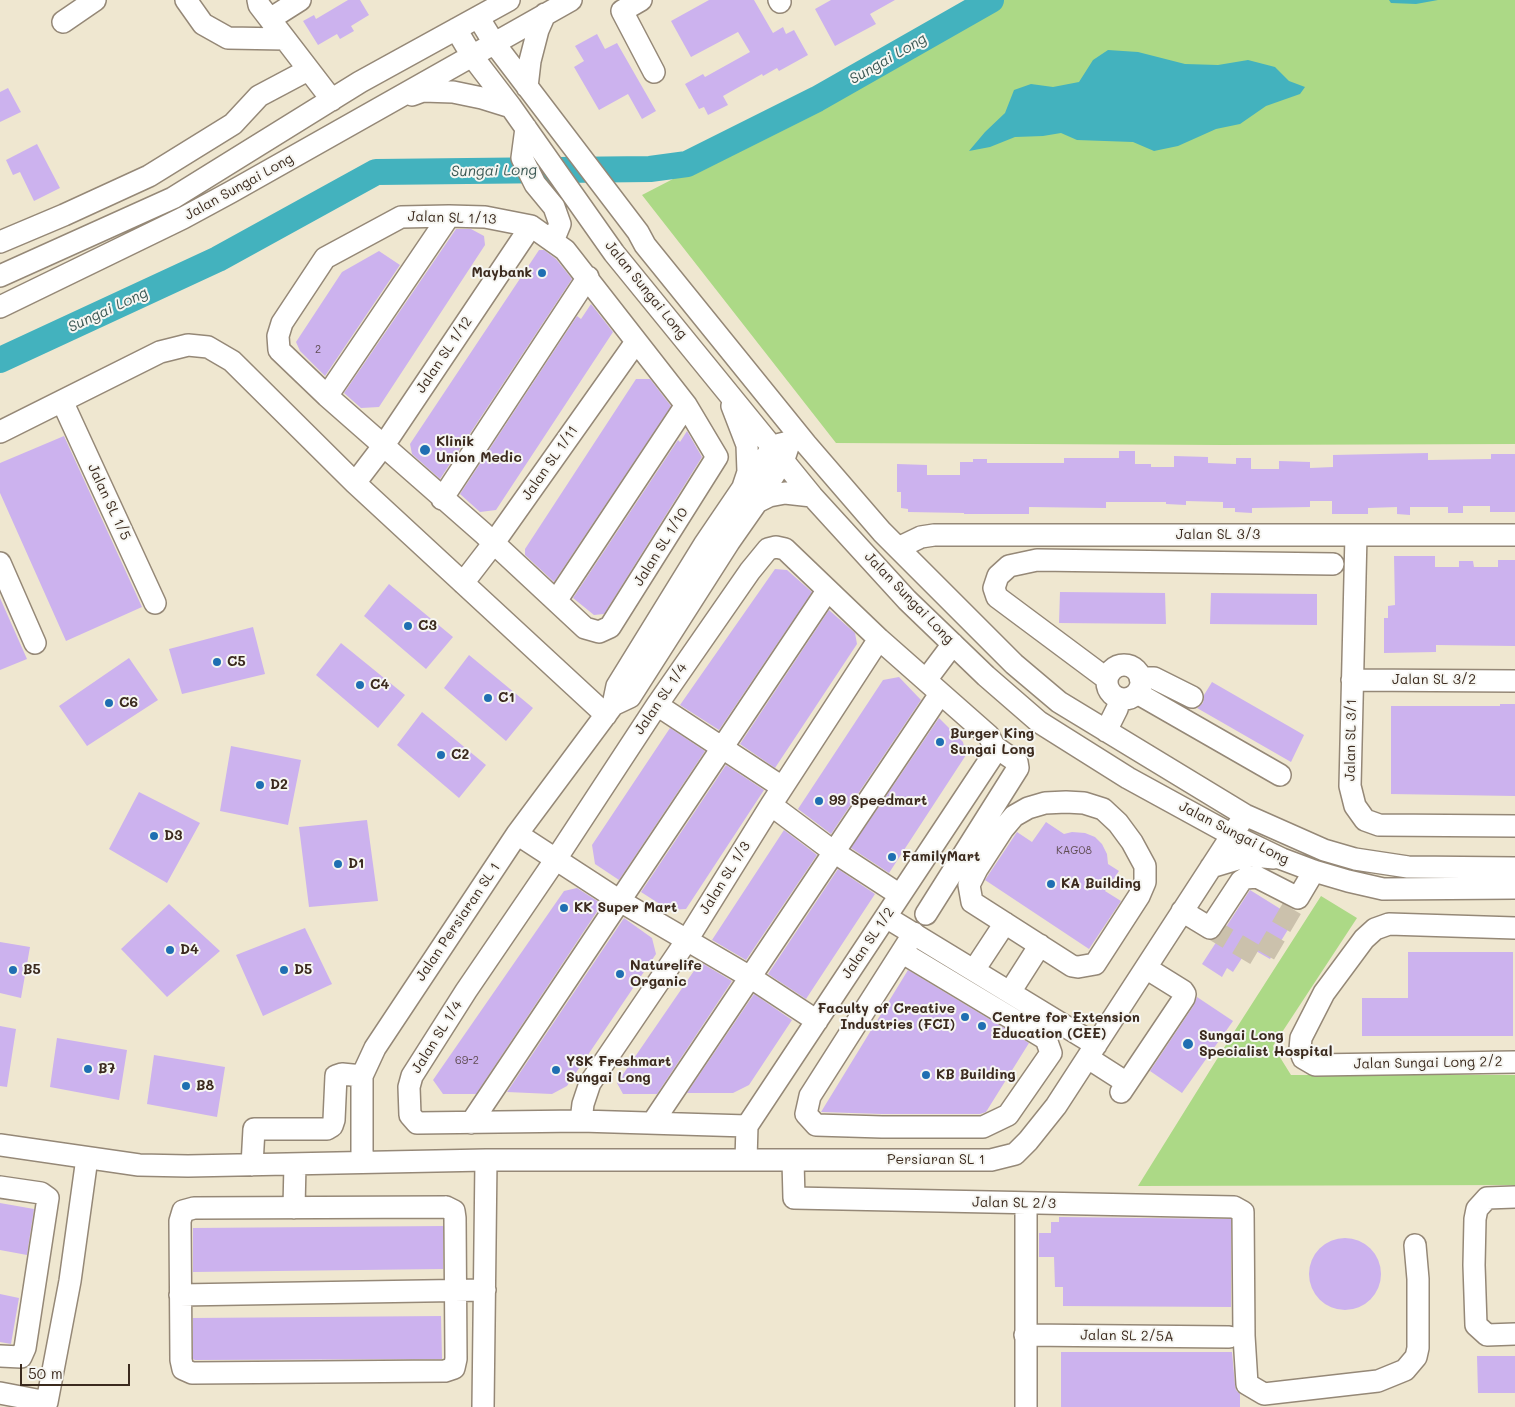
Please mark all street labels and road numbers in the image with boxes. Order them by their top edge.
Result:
street label: Jalan Sungai Long [182,150,296,224]
street label: Jalan SL 1/13 [407,208,497,228]
street label: Jalan Sungai Long [601,238,691,342]
street label: Jalan SL 1/12 [412,314,476,396]
street label: Jalan SL 1/11 [518,423,582,503]
street label: Jalan SL 1/5 [84,461,134,543]
street label: Jalan SL 1/10 [630,505,692,589]
street label: Jalan SL 3/3 [1176,527,1260,543]
street label: Jalan Sungai Long [861,549,957,647]
street label: Jalan SL 1/4 [631,660,691,738]
street label: Jalan SL 3/2 [1392,672,1476,688]
street label: Jalan SL 3/1 [1342,699,1360,781]
street label: Jalan Sungai Long [1176,798,1292,868]
street label: Jalan SL 1/3 [696,839,754,917]
street label: Jalan Persiaran SL 1 [412,860,504,984]
street label: Jalan SL 1/2 [838,904,898,982]
street label: Jalan SL 1/4 [408,998,466,1076]
street label: Jalan Sungai Long 2/2 [1353,1053,1503,1073]
street label: Persiaran SL 1 [887,1152,985,1168]
street label: Jalan SL 2/3 [972,1194,1056,1212]
street label: Jalan SL 2/5A [1080,1327,1174,1345]

